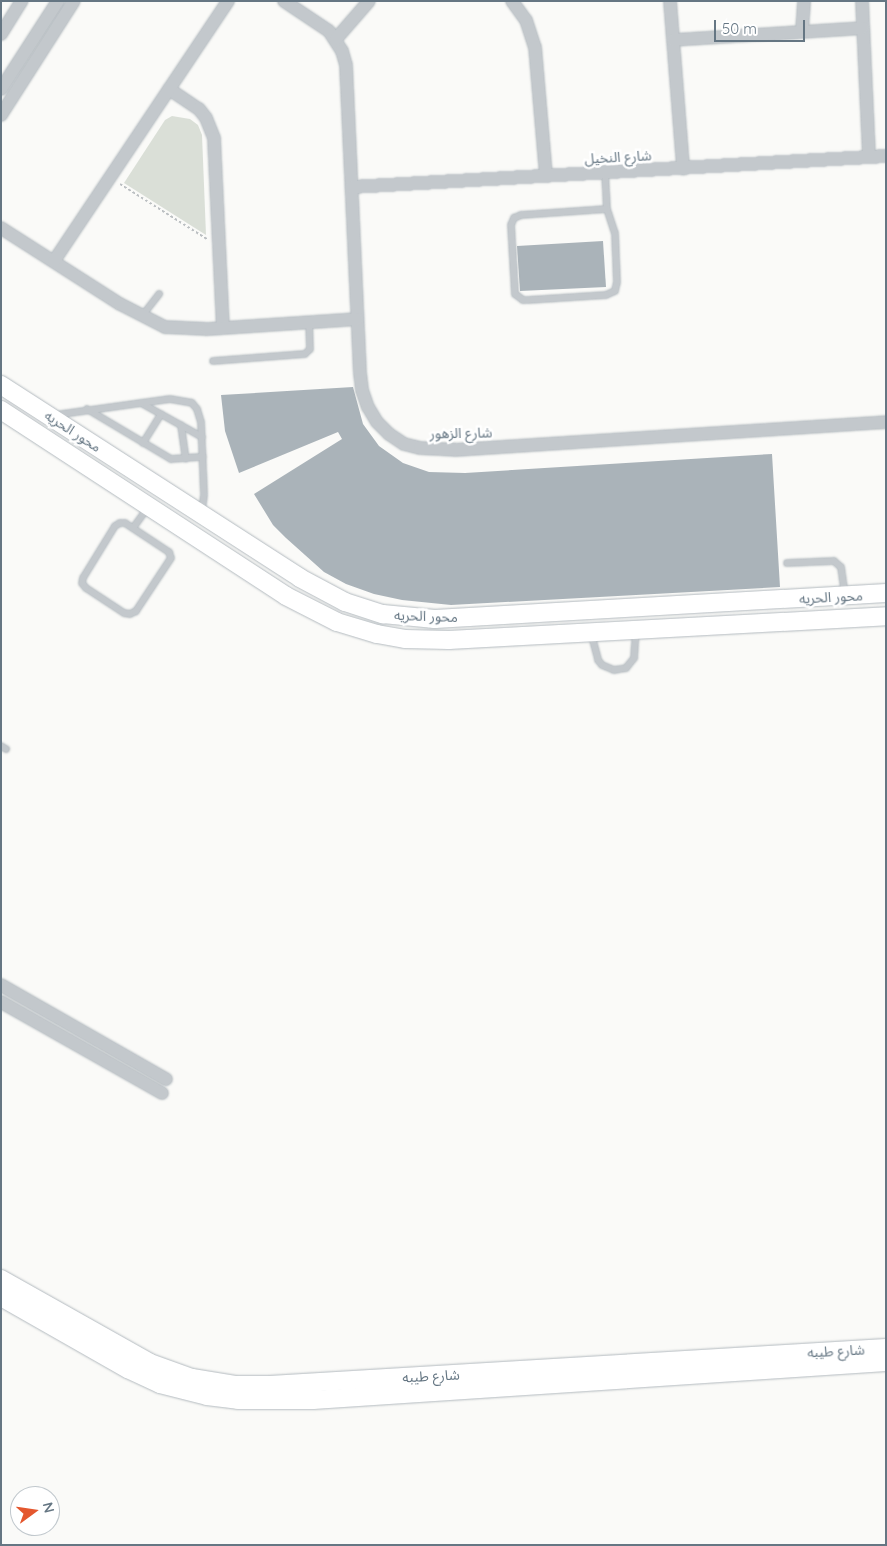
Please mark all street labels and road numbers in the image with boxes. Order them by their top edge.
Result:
street label: شارع النخيل [584,147,652,167]
street label: محور الحريه [42,407,104,455]
street label: شارع الزهور [429,424,493,442]
street label: محور الحريه [799,587,863,607]
street label: محور الحريه [394,606,458,626]
street label: شارع طيبه [807,1341,865,1361]
street label: شارع طيبه [402,1366,460,1386]

